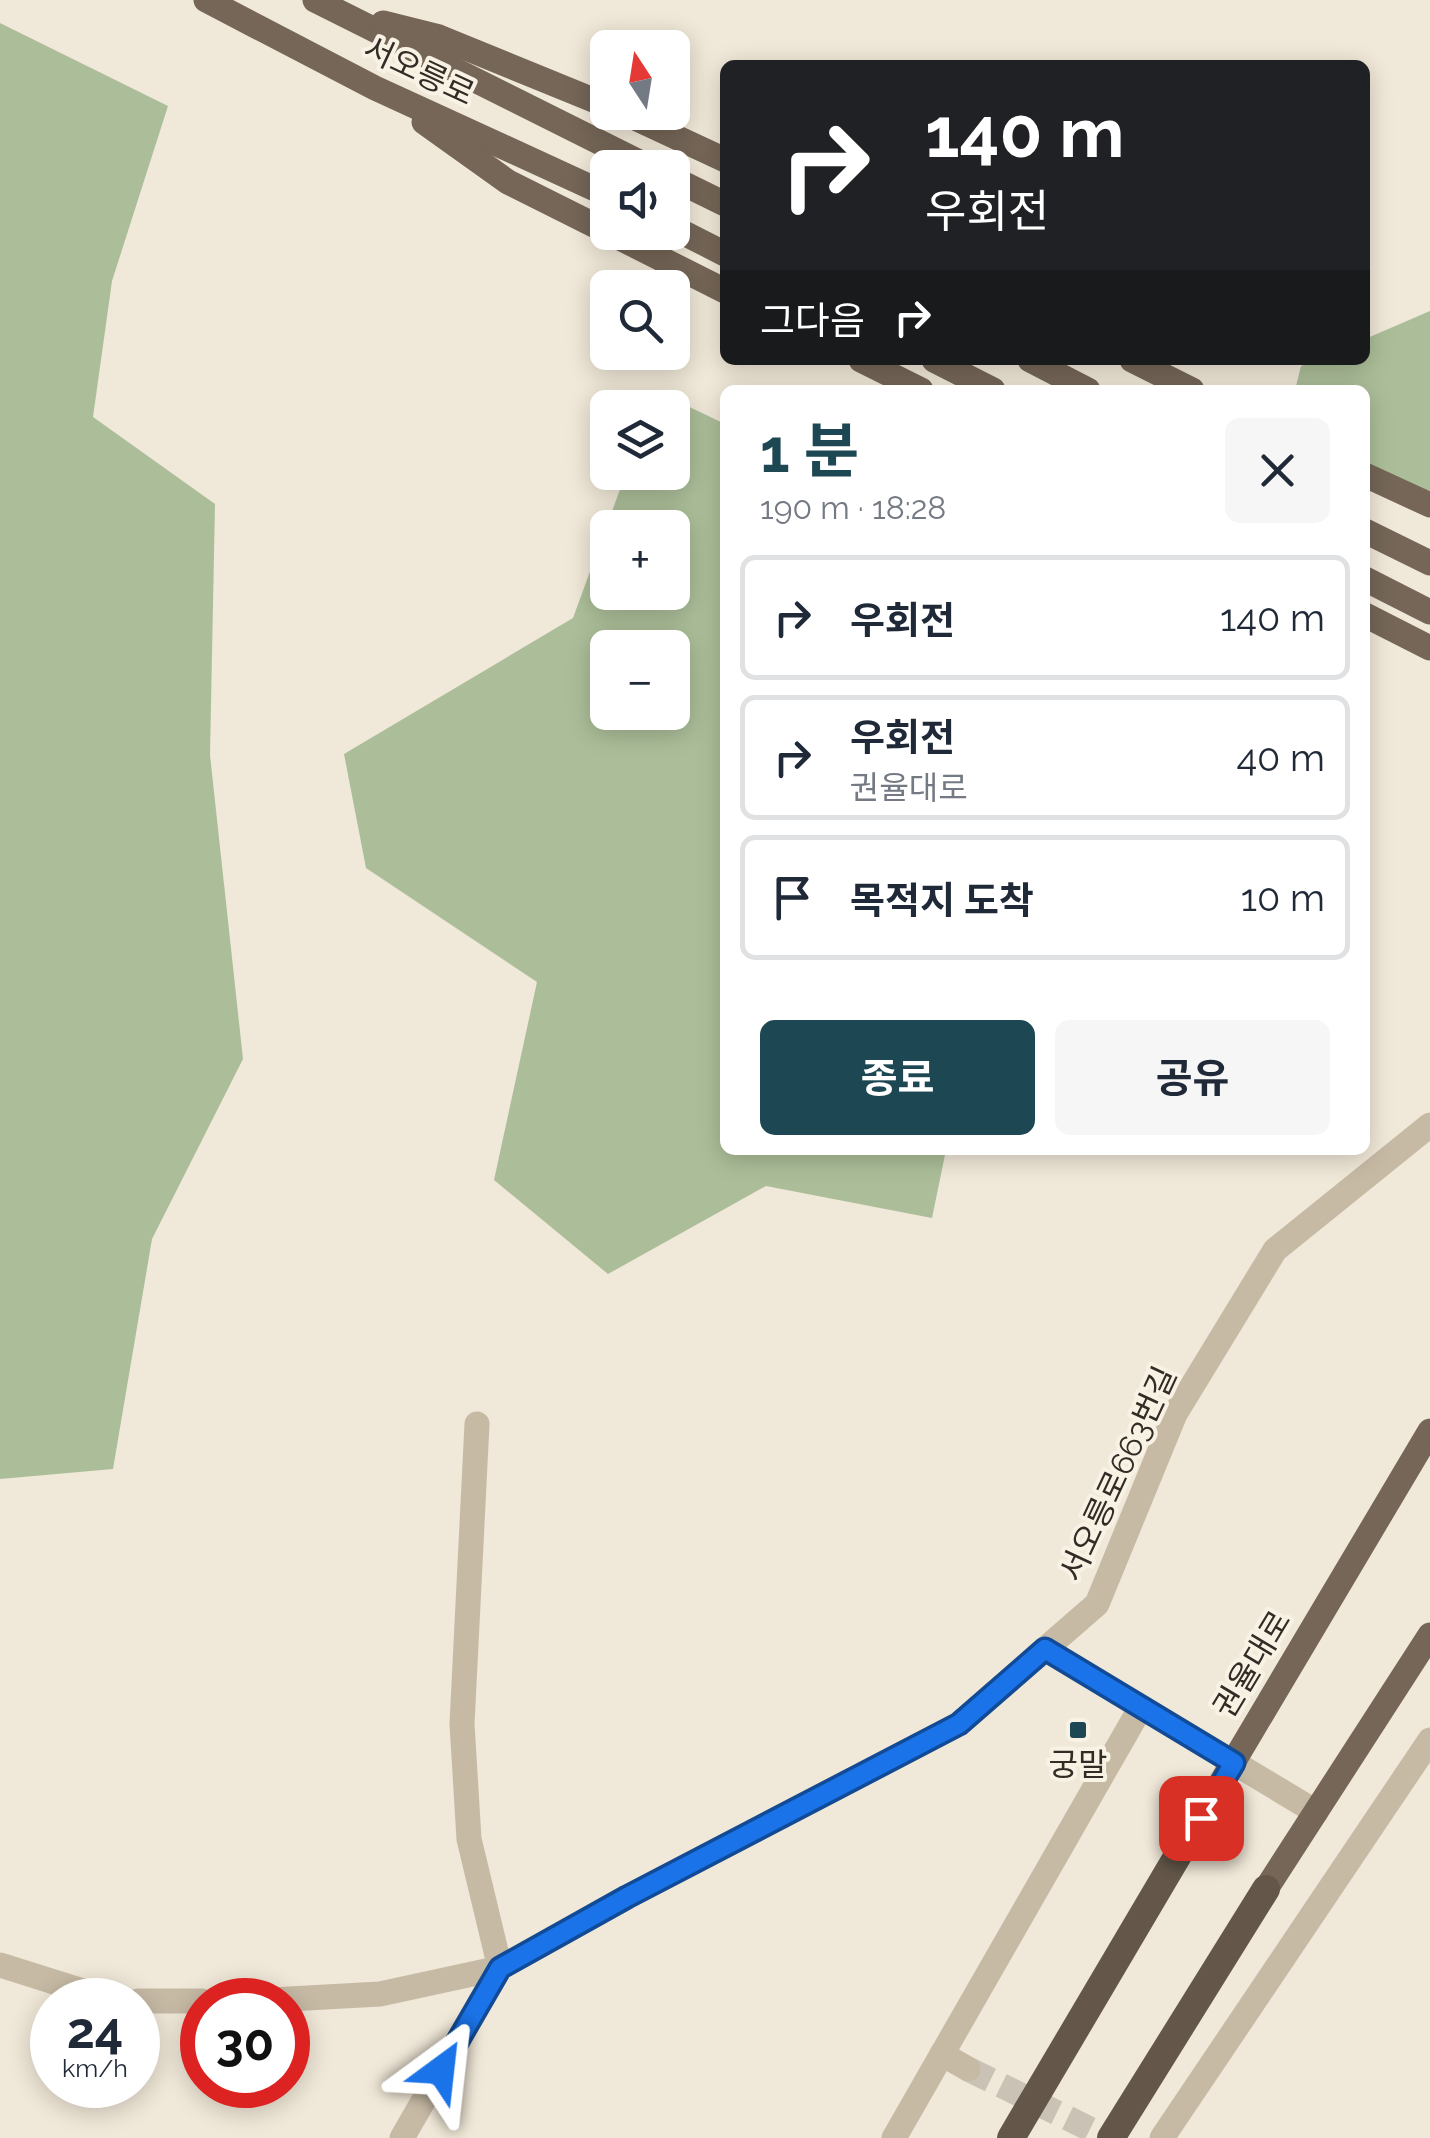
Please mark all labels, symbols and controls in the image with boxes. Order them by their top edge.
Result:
street label: 서오릉로 [358,29,480,112]
north arrow [590,30,690,130]
map controls [590,30,690,730]
text: 140 m [925,91,1125,173]
icon: right [760,100,890,230]
button: sound [590,150,690,250]
text: 우회전 [925,185,1049,238]
button: search [590,270,690,370]
icon: right [885,290,940,345]
text: 그다음 [760,298,865,343]
button: layers [590,390,690,490]
text: 1 분 [760,416,859,486]
button: close [1225,418,1330,523]
text: 190 m · 18:28 [760,489,946,526]
button: + [590,510,690,610]
icon: right [765,590,820,645]
text: 140 m [1220,595,1325,640]
text: 우회전 [850,598,955,643]
button: − [590,630,690,730]
text: 우회전 [850,715,955,760]
icon: right [765,730,820,785]
text: 40 m [1236,735,1325,780]
text: 권율대로 [850,769,968,806]
icon: arrive [765,870,820,925]
text: 10 m [1241,875,1325,920]
text: 목적지 도착 [850,878,1034,923]
button: 종료 [760,1020,1035,1135]
button: 공유 [1055,1020,1330,1135]
street label: 서오릉로663번길 [1052,1361,1183,1587]
street label: 권율대로 [1205,1604,1298,1724]
marker: 궁말 [1067,1719,1089,1741]
place label: 궁말 [1049,1746,1107,1783]
pin [1159,1776,1244,1861]
icon: arrive [1174,1791,1229,1846]
speed limit sign: 30 [180,1978,310,2108]
text: 24 [67,2001,123,2060]
position arrow [389,2018,493,2122]
text: km/h [62,2053,128,2083]

